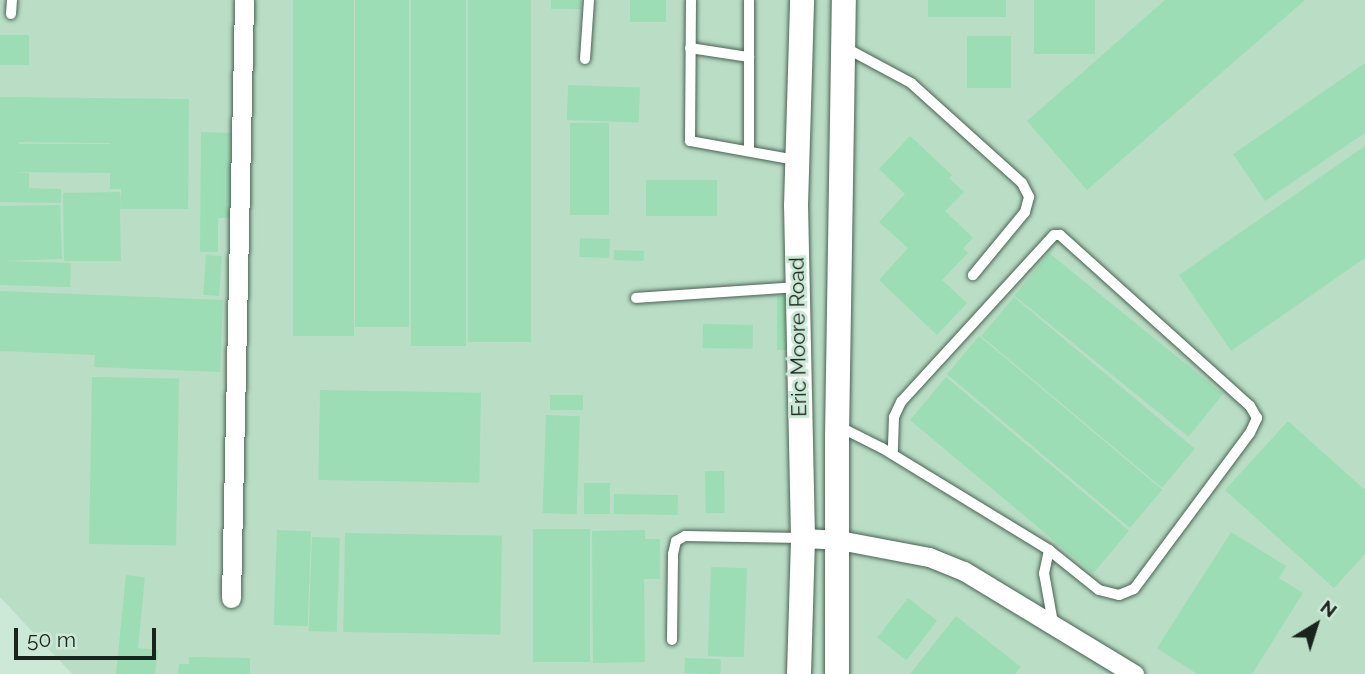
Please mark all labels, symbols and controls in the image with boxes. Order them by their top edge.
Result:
street label: Eric Moore Road [784,257,812,417]
north arrow [1281,590,1351,660]
text: N [1316,595,1341,622]
scale bar [18,614,159,658]
text: 50 m [27,627,76,652]

